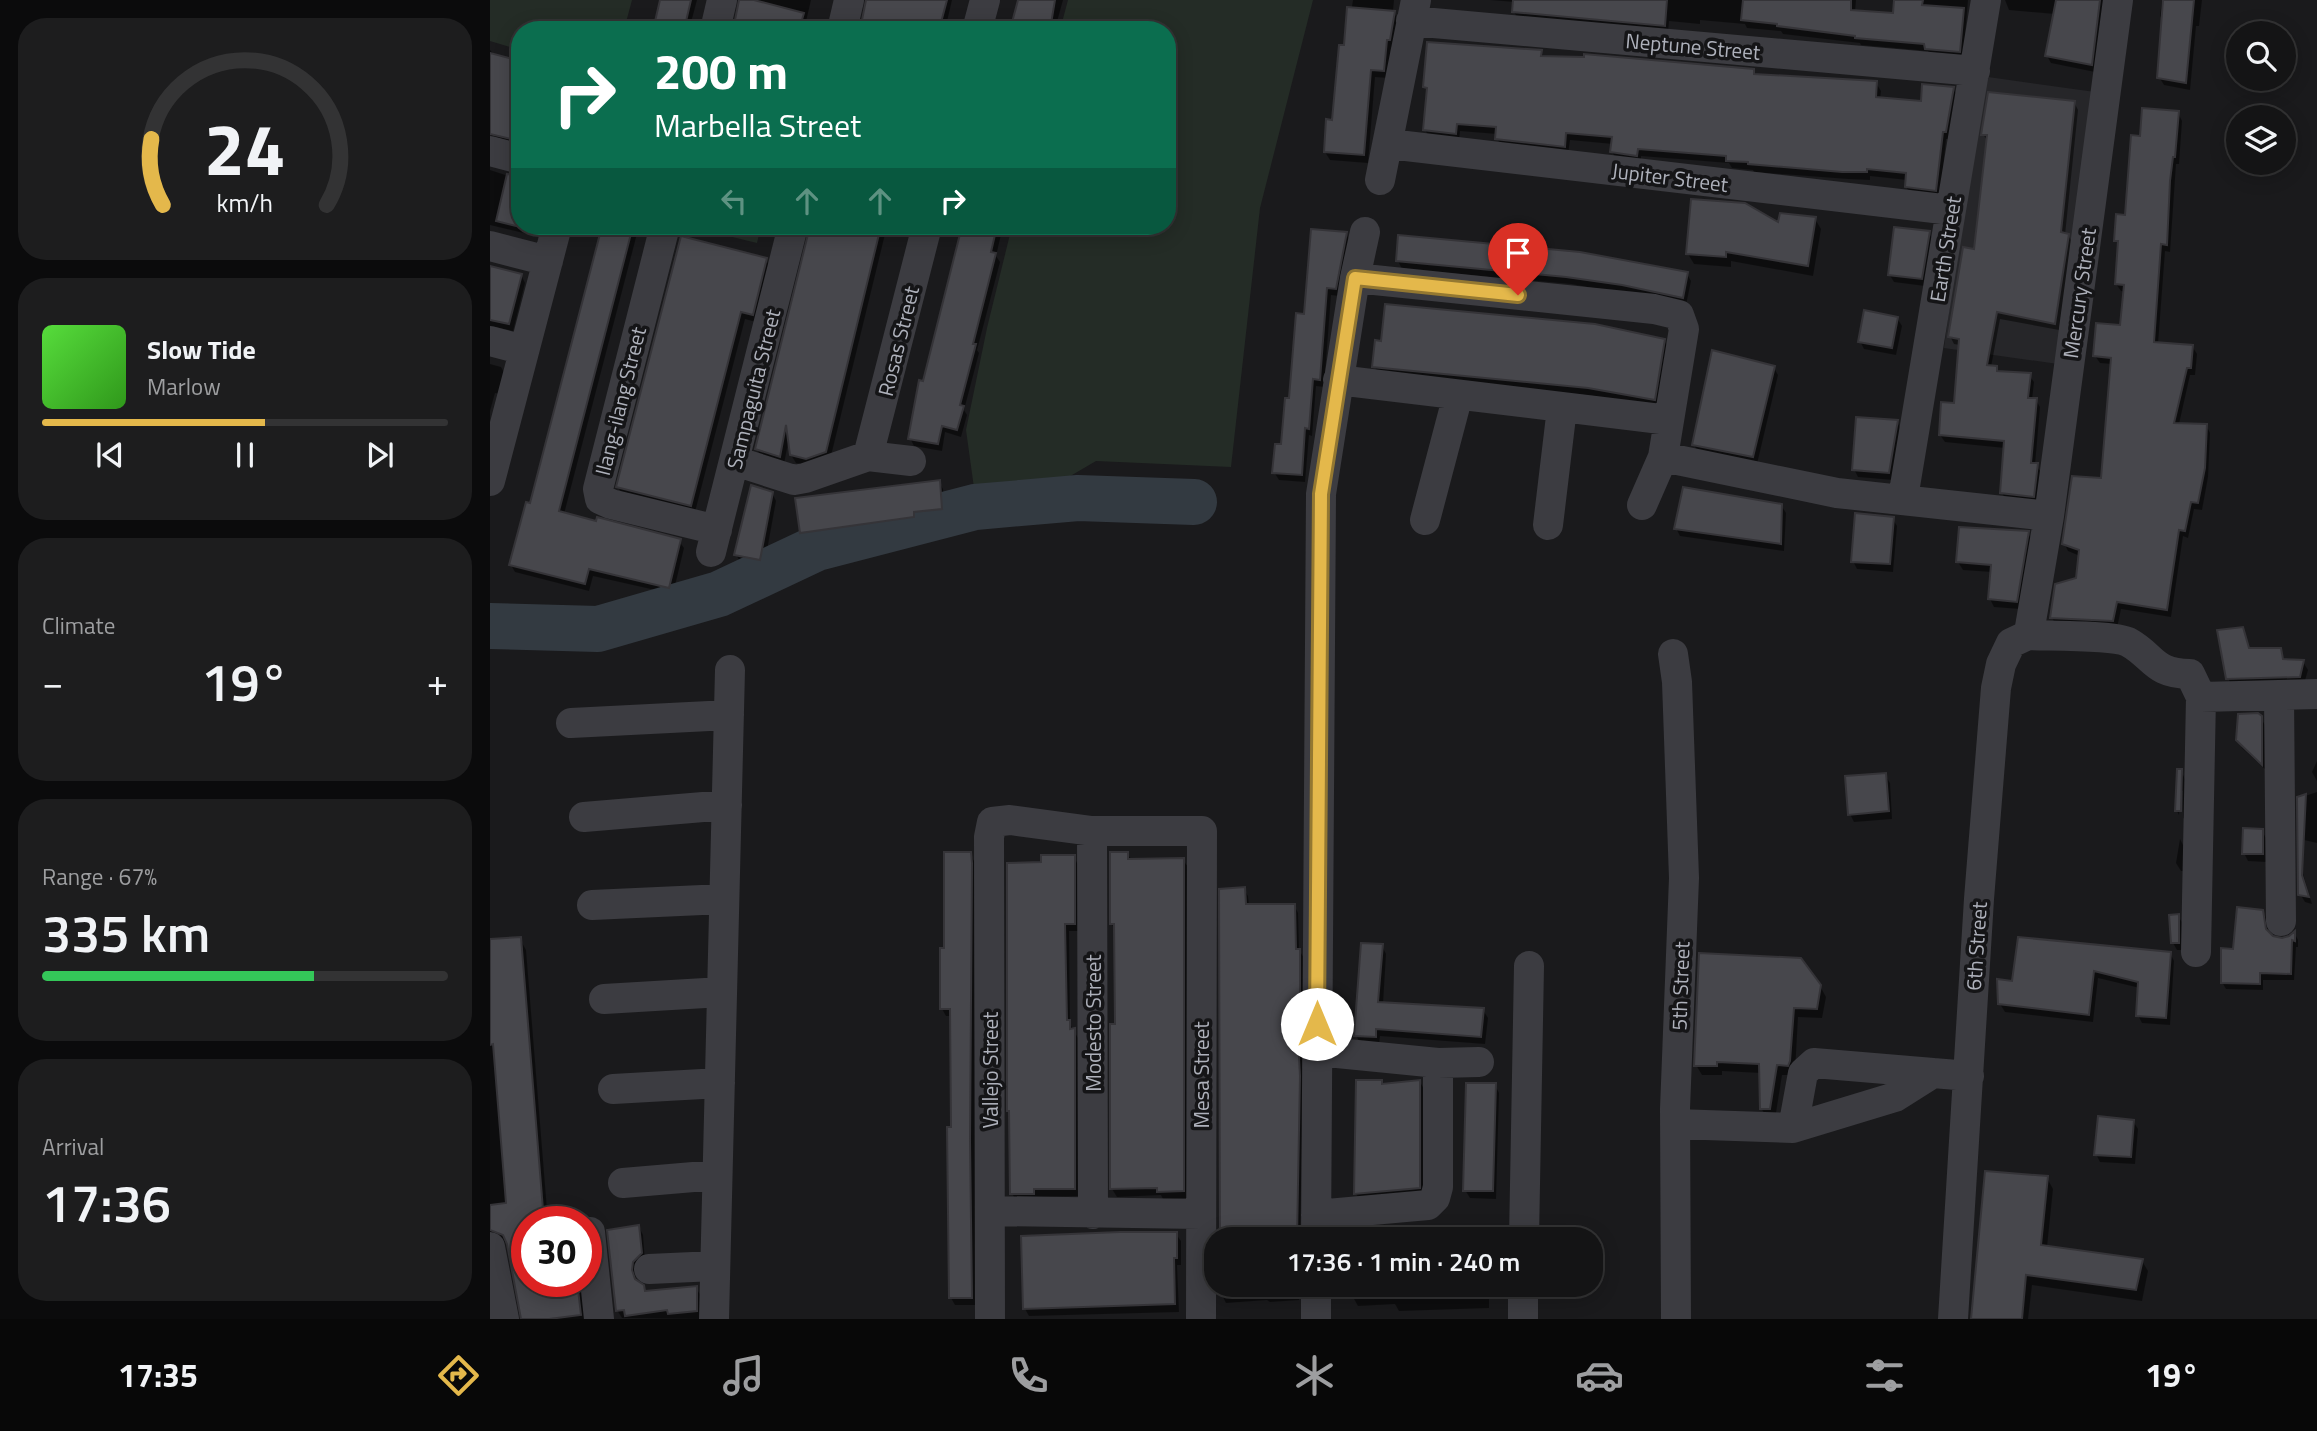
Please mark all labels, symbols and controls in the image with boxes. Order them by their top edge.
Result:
map controls [2226,21,2296,175]
button: search [2226,21,2296,91]
street label: Neptune Street [1624,24,1762,68]
text: 200 m [654,33,788,108]
icon: right [539,49,630,140]
text: 24 [204,93,286,203]
text: Marbella Street [654,101,861,149]
button: layers [2226,105,2296,175]
street label: Jupiter Street [1610,154,1731,200]
icon: left [715,182,753,220]
icon: ahead [788,182,826,220]
icon: ahead [861,182,899,220]
icon: right [934,182,972,220]
text: km/h [217,184,273,222]
street label: Earth Street [1921,193,1969,304]
pin [1488,223,1548,295]
street label: Mercury Street [2054,225,2104,360]
icon: arrive [1499,234,1537,272]
street label: Rosas Street [869,282,927,400]
street label: Sampaguita Street [718,305,789,473]
street label: Ilang-ilang Street [586,323,654,479]
text: Slow Tide [147,330,256,369]
text: Marlow [147,369,221,404]
icon: previous [91,436,129,474]
icon: pause [226,436,264,474]
icon: next [361,436,399,474]
text: Climate [42,608,115,643]
text: 19° [201,642,289,721]
text: − [42,653,63,711]
text: + [427,653,448,711]
text: Range · 67% [42,859,157,894]
text: 335 km [42,893,210,972]
street label: 6th Street [1957,900,1995,992]
street label: 5th Street [1662,940,1698,1031]
street label: Modesto Street [1077,954,1109,1092]
position arrow [1280,987,1354,1061]
street label: Vallejo Street [974,1011,1006,1128]
street label: Mesa Street [1185,1021,1217,1129]
text: Arrival [42,1129,104,1164]
text: 17:36 [42,1163,171,1242]
speed limit sign: 30 [511,1206,602,1297]
text: 17:36 · 1 min · 240 m [1287,1242,1520,1281]
text: 17:35 [118,1351,198,1399]
icon: directions [434,1351,483,1400]
icon: music [719,1351,768,1400]
icon: phone [1004,1351,1053,1400]
icon: climate [1290,1351,1339,1400]
icon: car [1575,1351,1624,1400]
icon: filters [1860,1351,1909,1400]
text: 19° [2145,1351,2199,1399]

